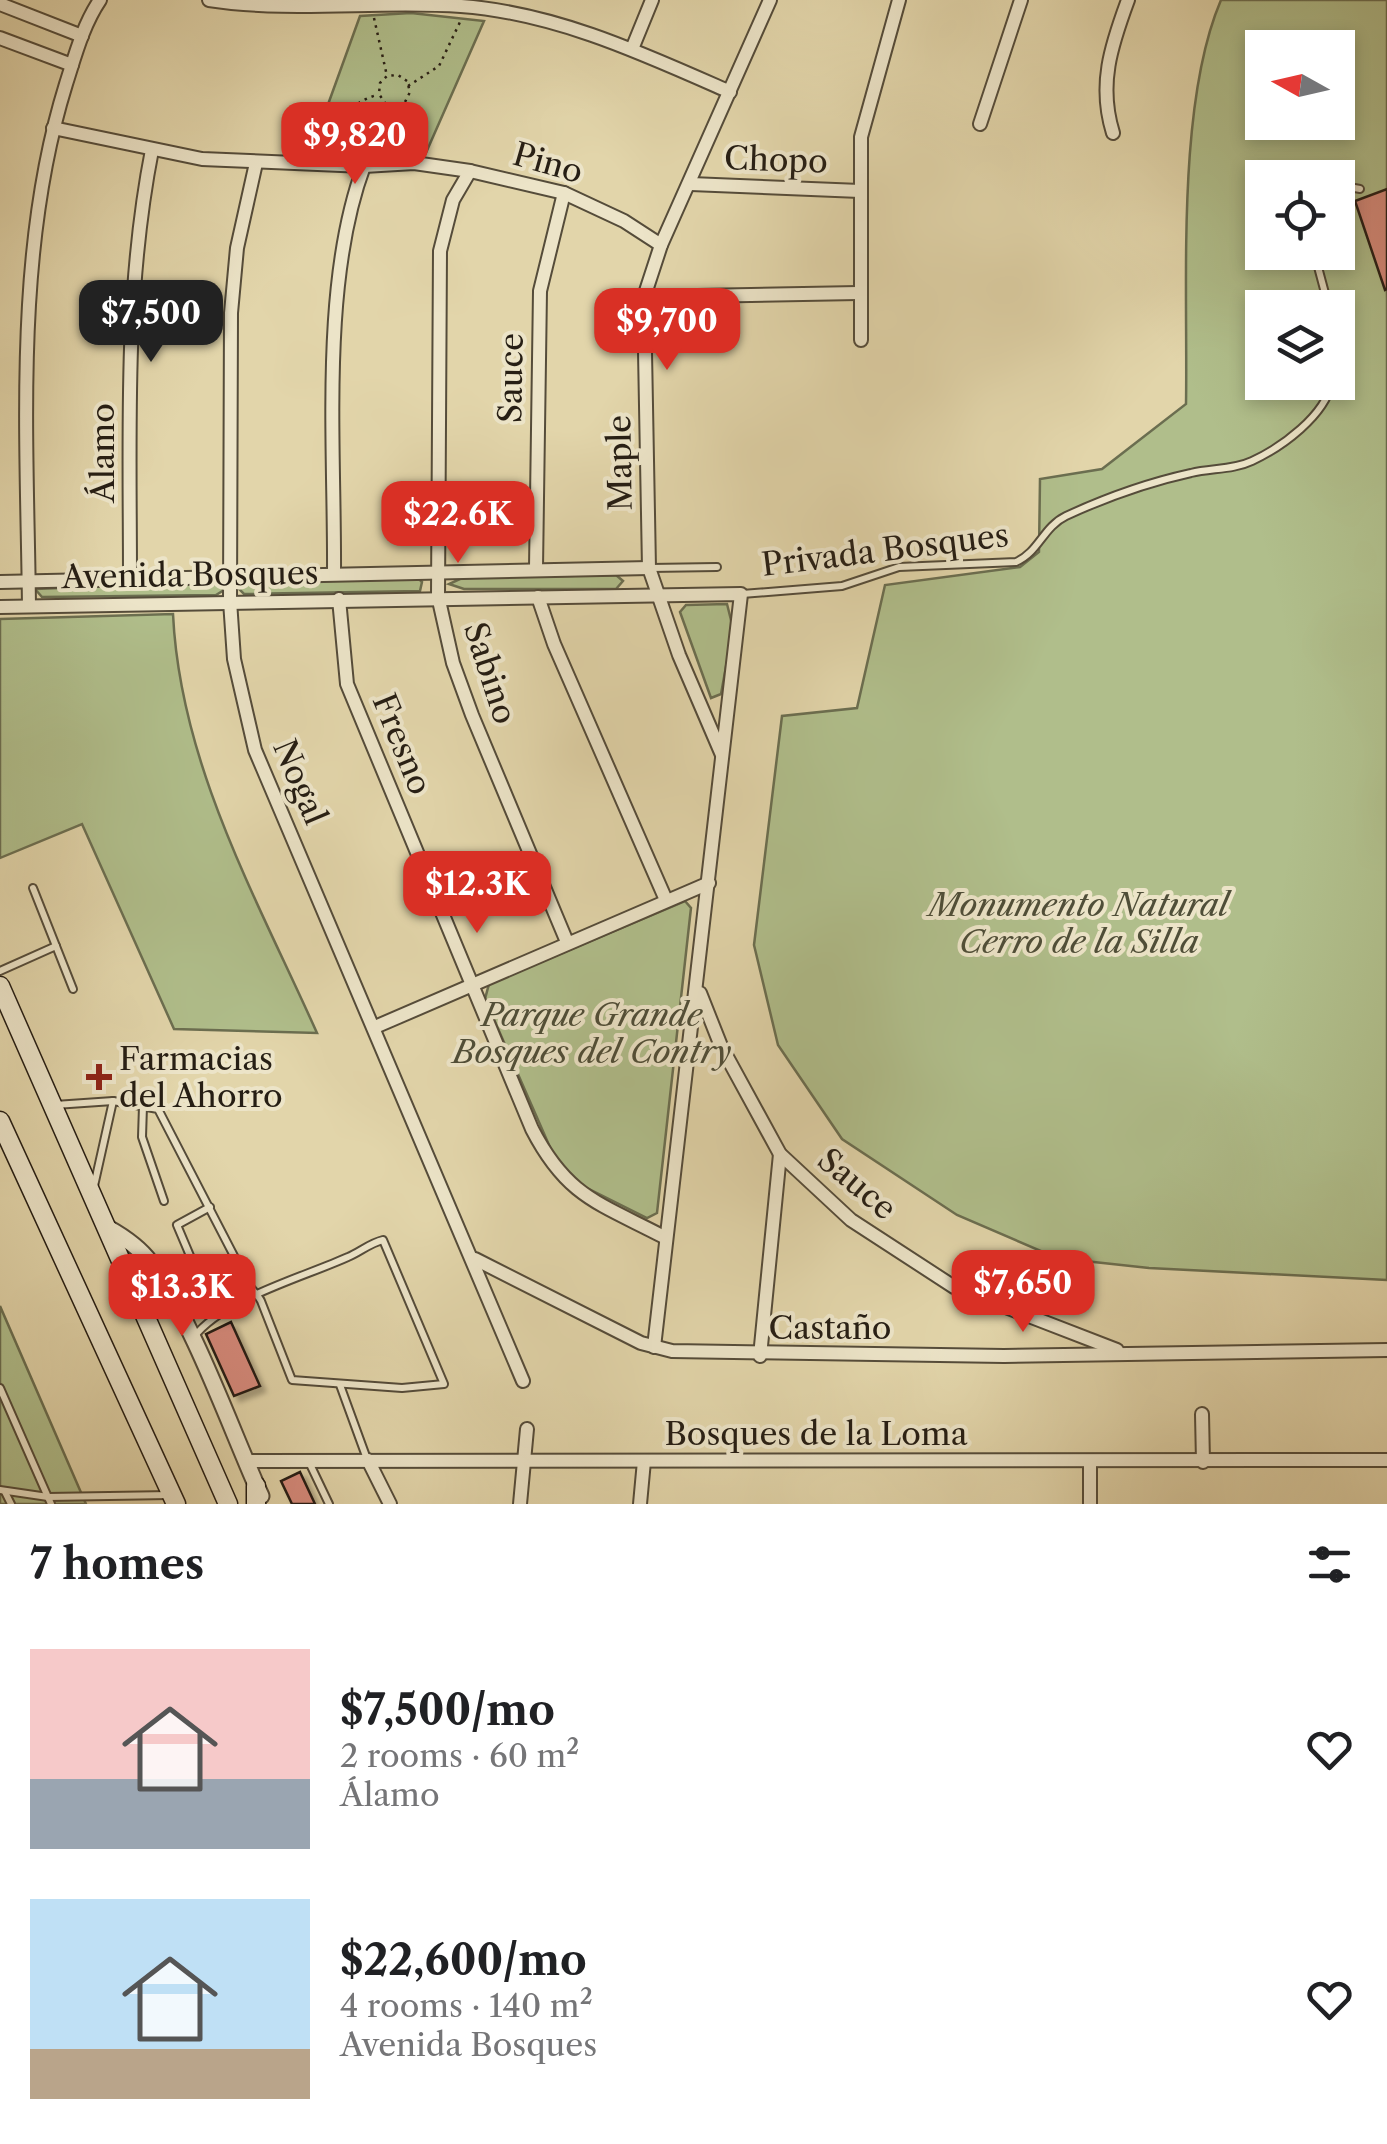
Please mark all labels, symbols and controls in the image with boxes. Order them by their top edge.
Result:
north arrow [1245,30,1355,140]
map controls [1245,30,1355,400]
pin: $9,820 [274,102,436,187]
text: $9,820 [303,115,407,154]
street label: Pino [509,134,587,191]
street label: Chopo [724,138,829,181]
button: locate [1245,160,1355,270]
pin: $7,500 [70,280,232,365]
pin: $9,700 [586,288,748,373]
button: layers [1245,290,1355,400]
text: $7,500 [101,293,201,332]
text: $9,700 [616,301,718,340]
street label: Sauce [490,332,531,423]
street label: Álamo [83,403,122,504]
street label: Maple [599,415,640,511]
pin: $22.6K [377,481,539,566]
text: $22.6K [403,494,513,533]
street label: Privada Bosques [759,515,1011,584]
street label: Avenida Bosques [60,553,319,596]
street label: Sabino [456,617,525,729]
street label: Fresno [365,688,440,800]
street label: Nogal [265,734,336,830]
pin: $12.3K [396,851,558,936]
text: $12.3K [425,864,529,903]
park label: Monumento Natural Cerro de la Silla [925,885,1233,961]
park label: Parque Grande Bosques del Contry [449,995,732,1071]
place label: Farmacias del Ahorro [119,1039,283,1115]
marker: Farmacias del Ahorro [88,1066,110,1088]
street label: Sauce [810,1140,904,1228]
pin: $7,650 [942,1250,1104,1335]
pin: $13.3K [101,1254,263,1339]
text: $7,650 [974,1263,1072,1302]
text: $13.3K [131,1267,233,1306]
street label: Castaño [769,1308,891,1347]
street label: Bosques de la Loma [664,1414,968,1453]
icon: filters [1302,1537,1357,1592]
text: 7 homes [30,1538,204,1590]
text: $7,500/mo [340,1684,555,1736]
icon: home [110,1689,230,1809]
icon: heart [1302,1722,1357,1777]
text: 2 rooms · 60 m² [340,1736,579,1775]
text: Álamo [340,1775,440,1814]
text: $22,600/mo [340,1934,587,1986]
icon: home [110,1939,230,2059]
icon: heart [1302,1972,1357,2027]
text: 4 rooms · 140 m² [340,1986,593,2025]
text: Avenida Bosques [340,2025,597,2064]

